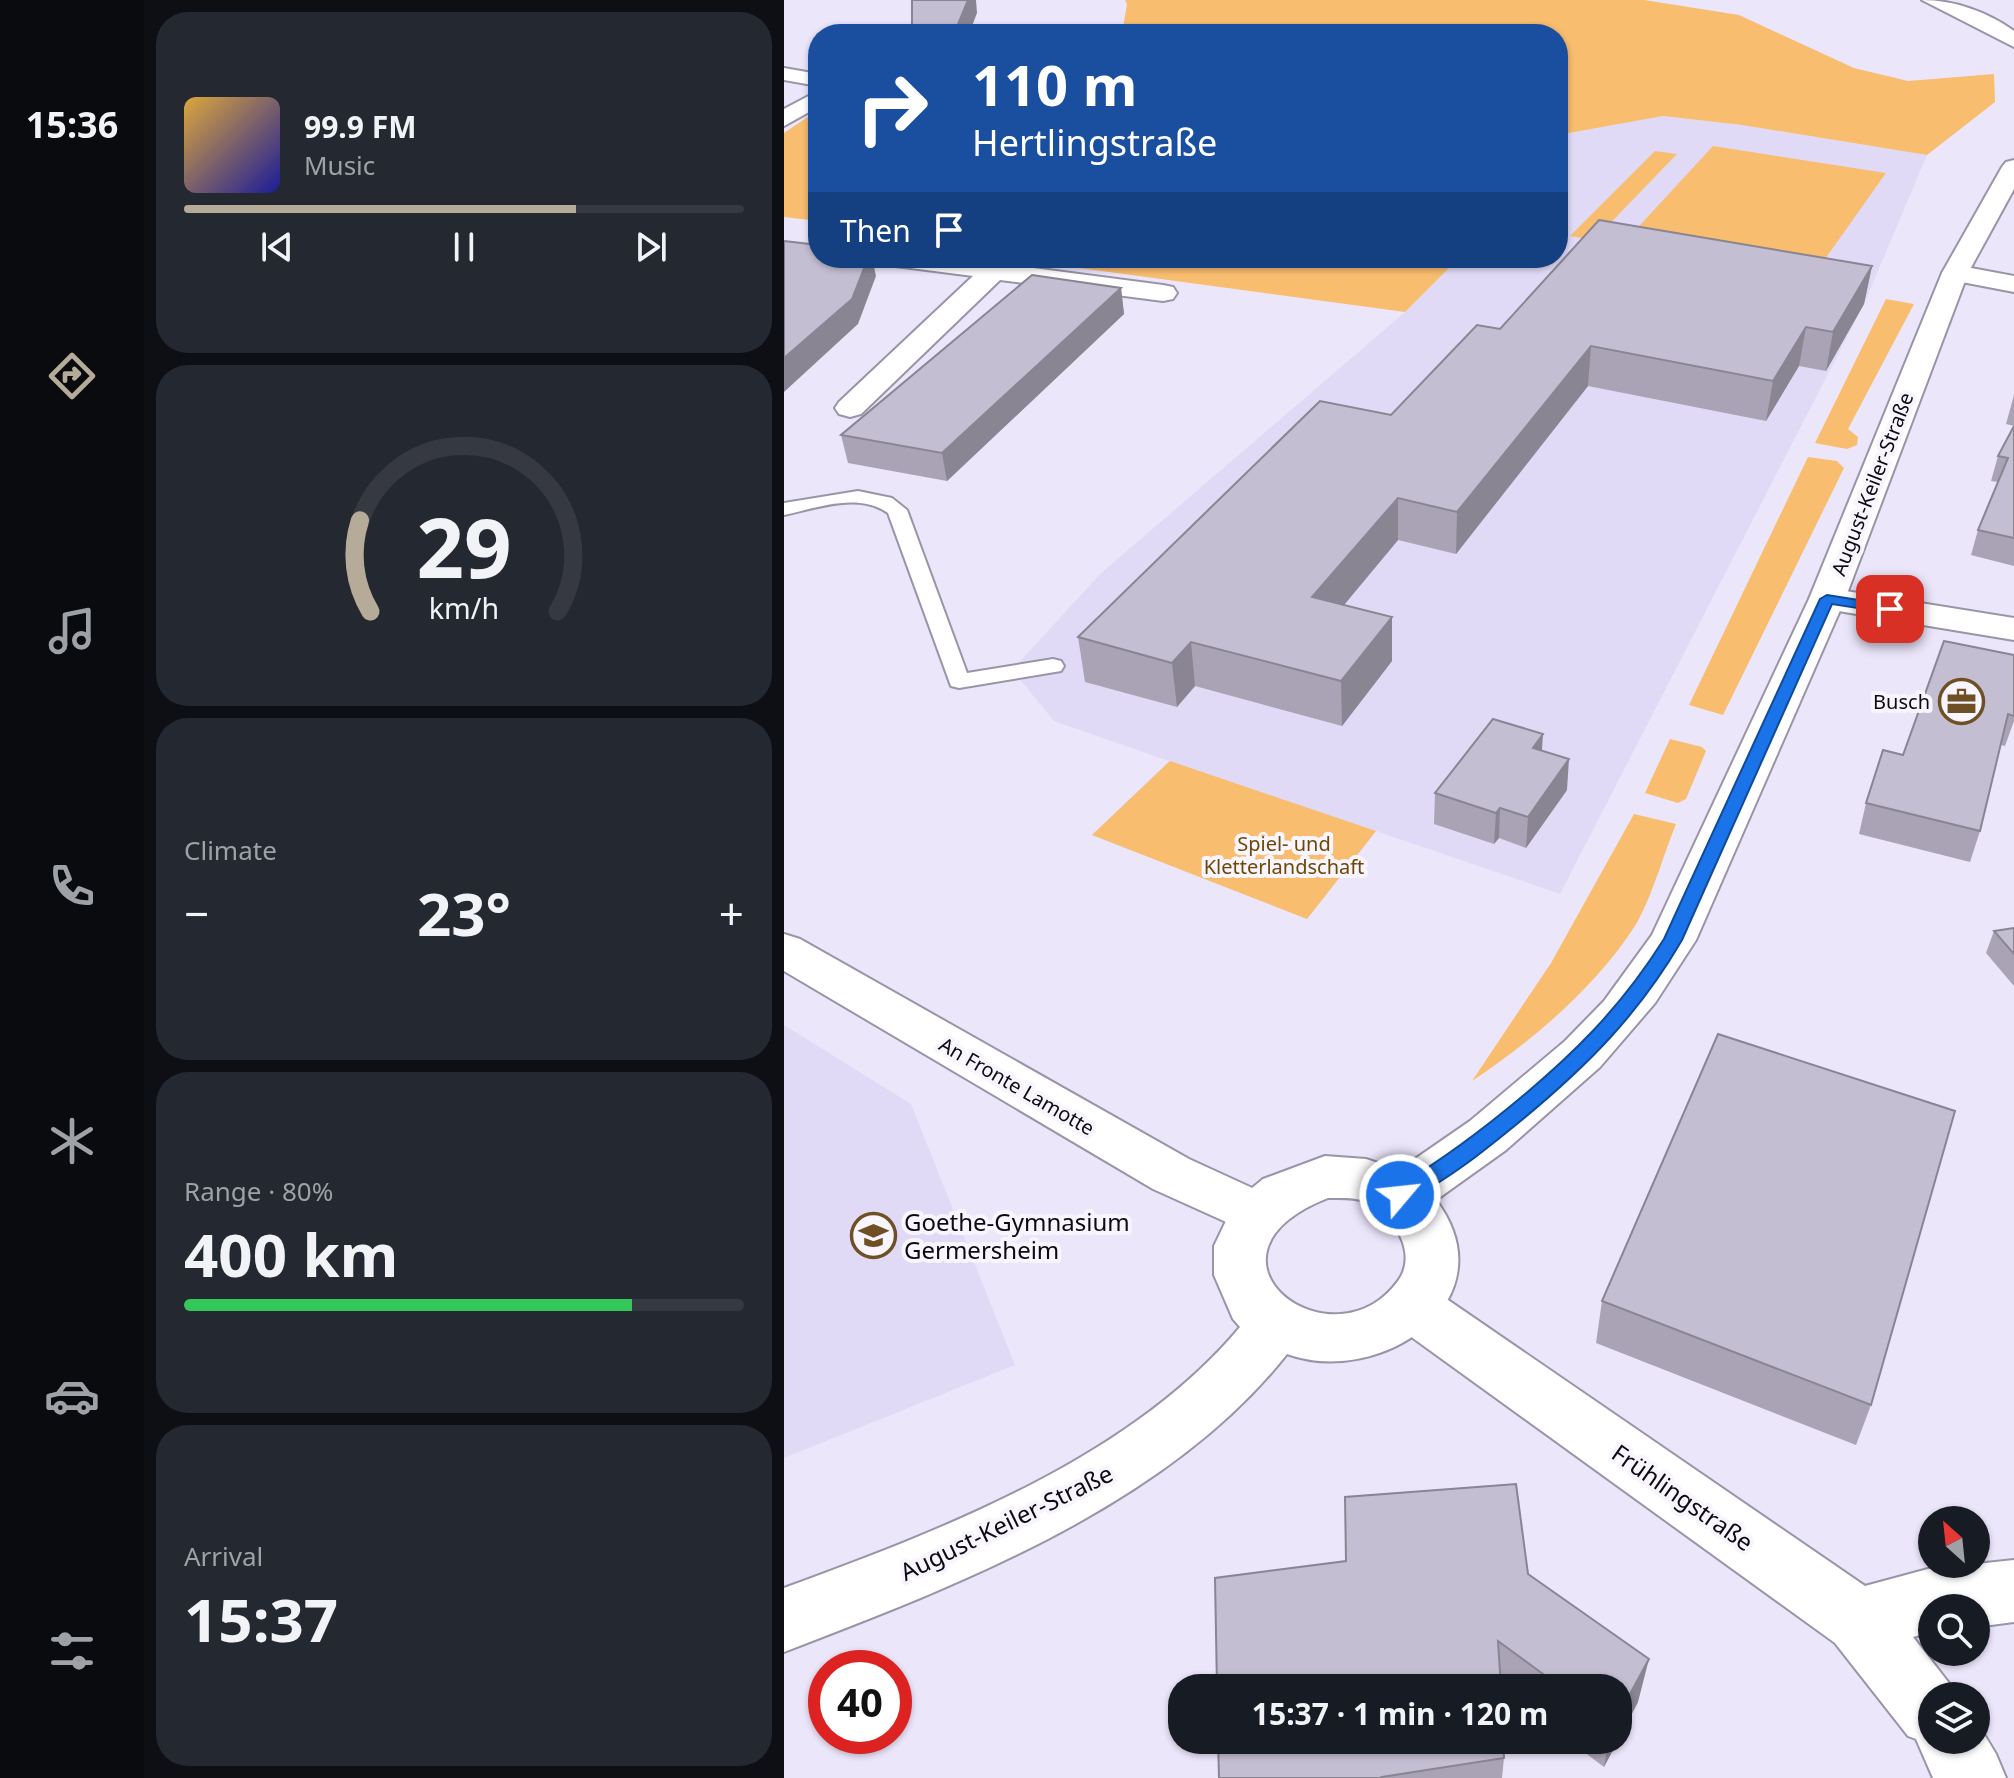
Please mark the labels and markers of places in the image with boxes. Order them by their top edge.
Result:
pin [1856,575,1924,643]
office icon: Busch [1937,677,1985,725]
place label: Busch [1873,688,1930,715]
place label: Goethe-Gymnasium Germersheim [904,1205,1130,1266]
school or university icon: Goethe-Gymnasium Germersheim [849,1211,897,1259]

